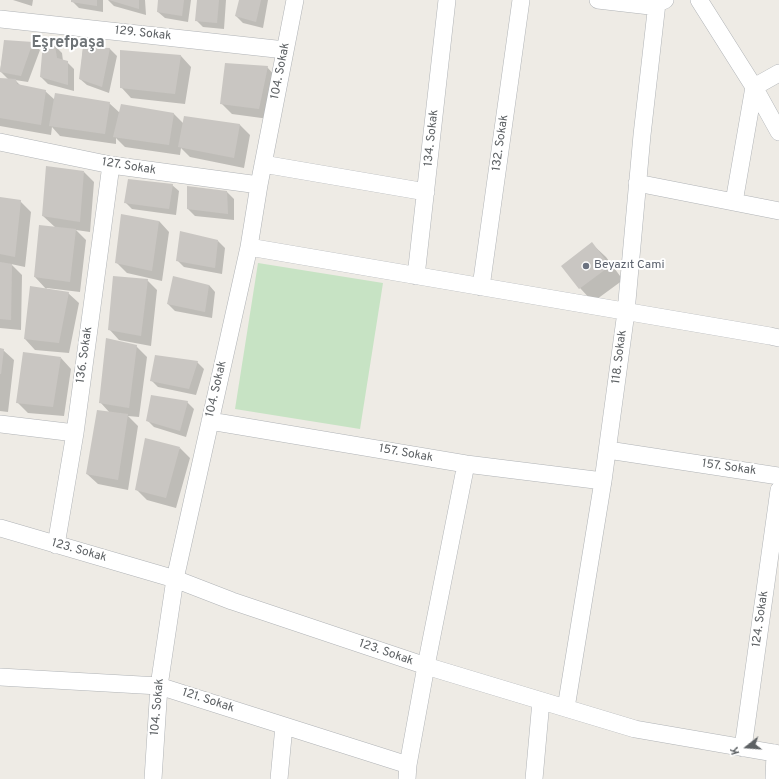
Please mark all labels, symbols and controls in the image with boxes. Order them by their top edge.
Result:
street label: 129. Sokak [114,24,172,44]
district label: Eşrefpaşa [31,34,105,54]
street label: 104. Sokak [268,41,294,101]
street label: 134. Sokak [422,109,442,167]
street label: 132. Sokak [490,114,512,172]
street label: 127. Sokak [101,156,157,178]
place label: Beyazıt Cami [594,259,665,273]
marker: Beyazıt Cami [581,261,591,271]
street label: 136. Sokak [74,326,96,384]
street label: 118. Sokak [610,329,630,385]
street label: 104. Sokak [204,359,230,419]
street label: 157. Sokak [378,442,434,466]
street label: 157. Sokak [701,457,757,479]
street label: 123. Sokak [50,536,108,566]
street label: 124. Sokak [750,590,772,648]
street label: 123. Sokak [357,637,415,669]
street label: 104. Sokak [148,678,168,736]
street label: 121. Sokak [180,686,236,716]
north arrow [727,727,767,767]
text: K [728,745,743,756]

